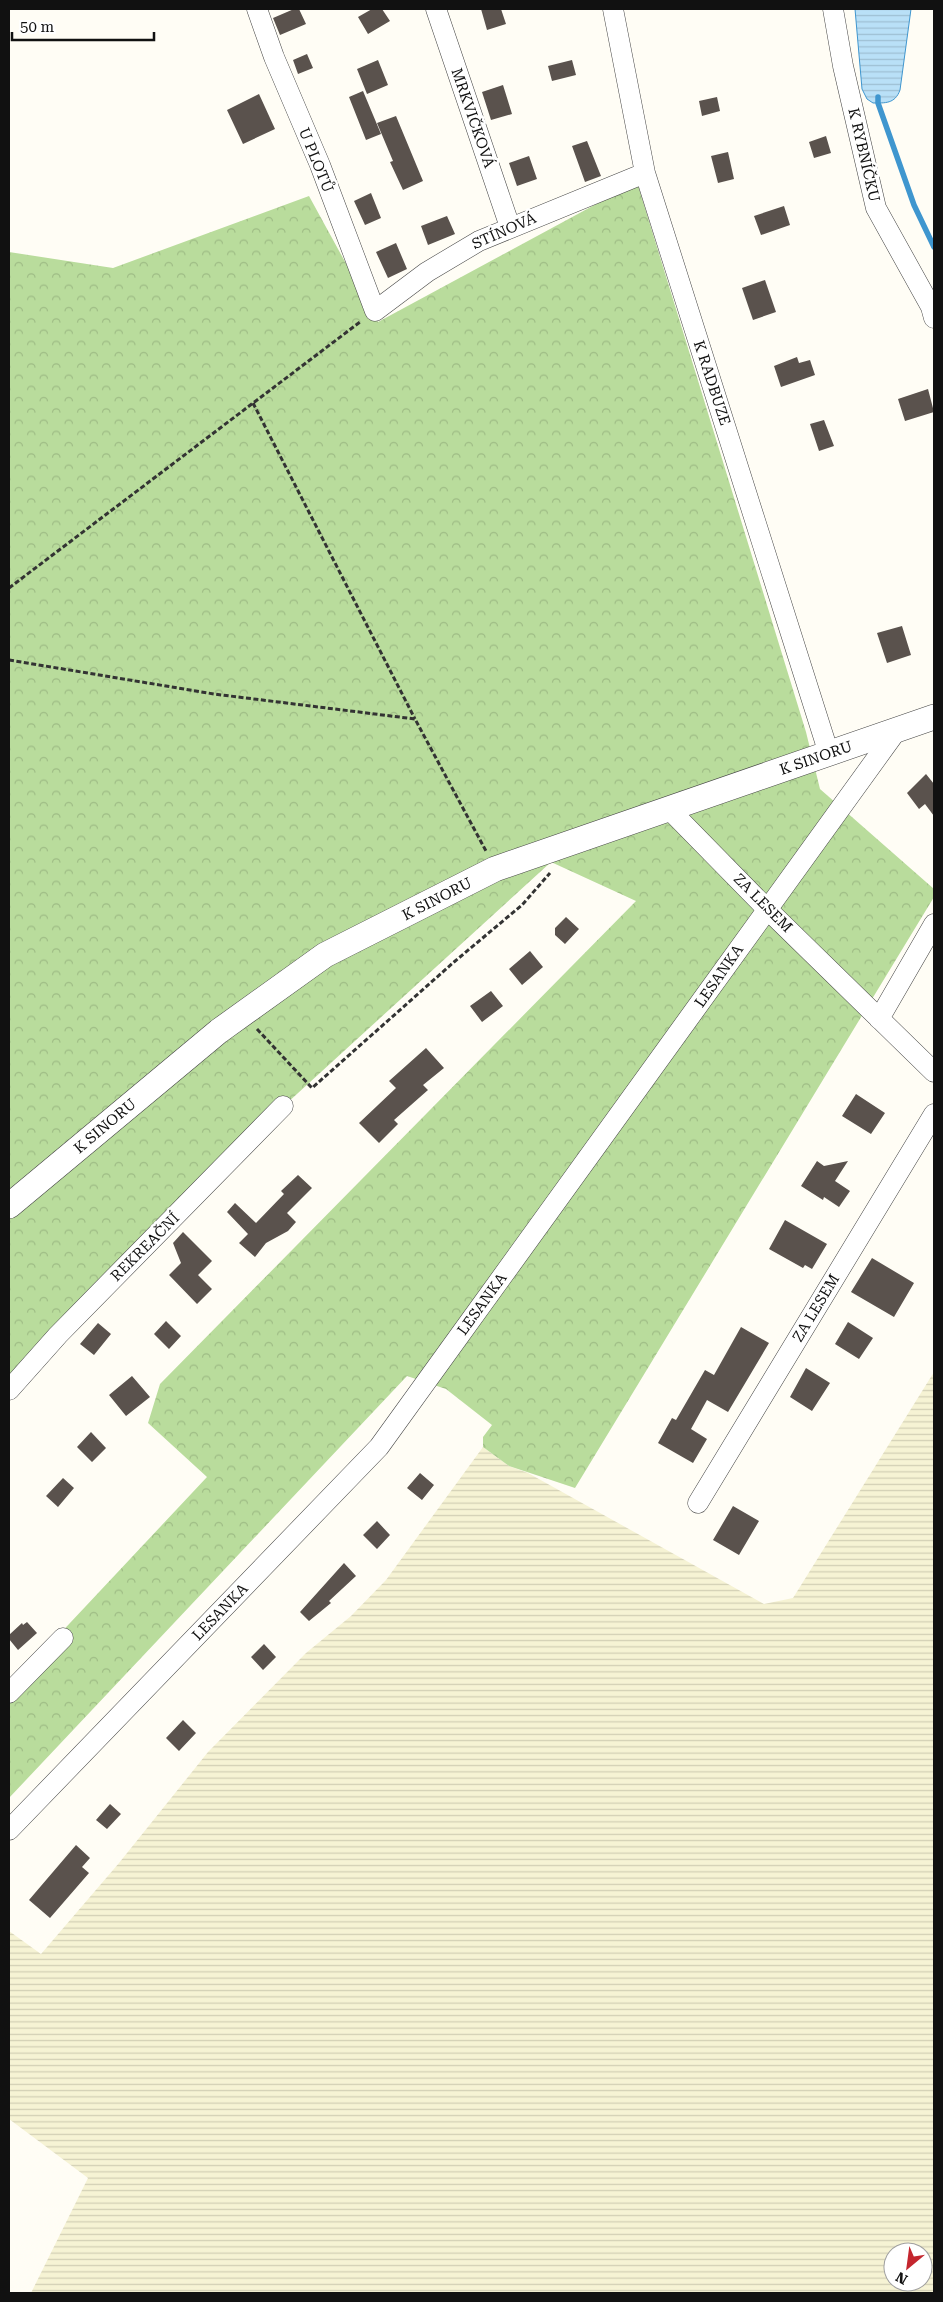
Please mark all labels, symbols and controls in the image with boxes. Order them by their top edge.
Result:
scale bar [12,10,155,42]
text: 50 m [20,18,55,36]
street label: MRKVIČKOVÁ [447,66,499,171]
street label: K RYBNÍČKU [844,106,884,204]
street label: U PLOTŮ [295,125,338,195]
street label: STÍNOVÁ [469,209,539,253]
street label: K RADBUZE [690,338,734,428]
street label: K SINORU [777,737,855,779]
street label: ZA LESEM [730,870,796,936]
street label: K SINORU [399,874,475,924]
street label: LESANKA [691,941,747,1011]
street label: K SINORU [70,1095,140,1157]
street label: REKREAČNÍ [107,1209,183,1285]
street label: LESANKA [453,1269,511,1339]
street label: ZA LESEM [789,1271,843,1345]
street label: LESANKA [188,1579,252,1644]
north arrow [883,2242,933,2292]
text: N [893,2269,910,2288]

